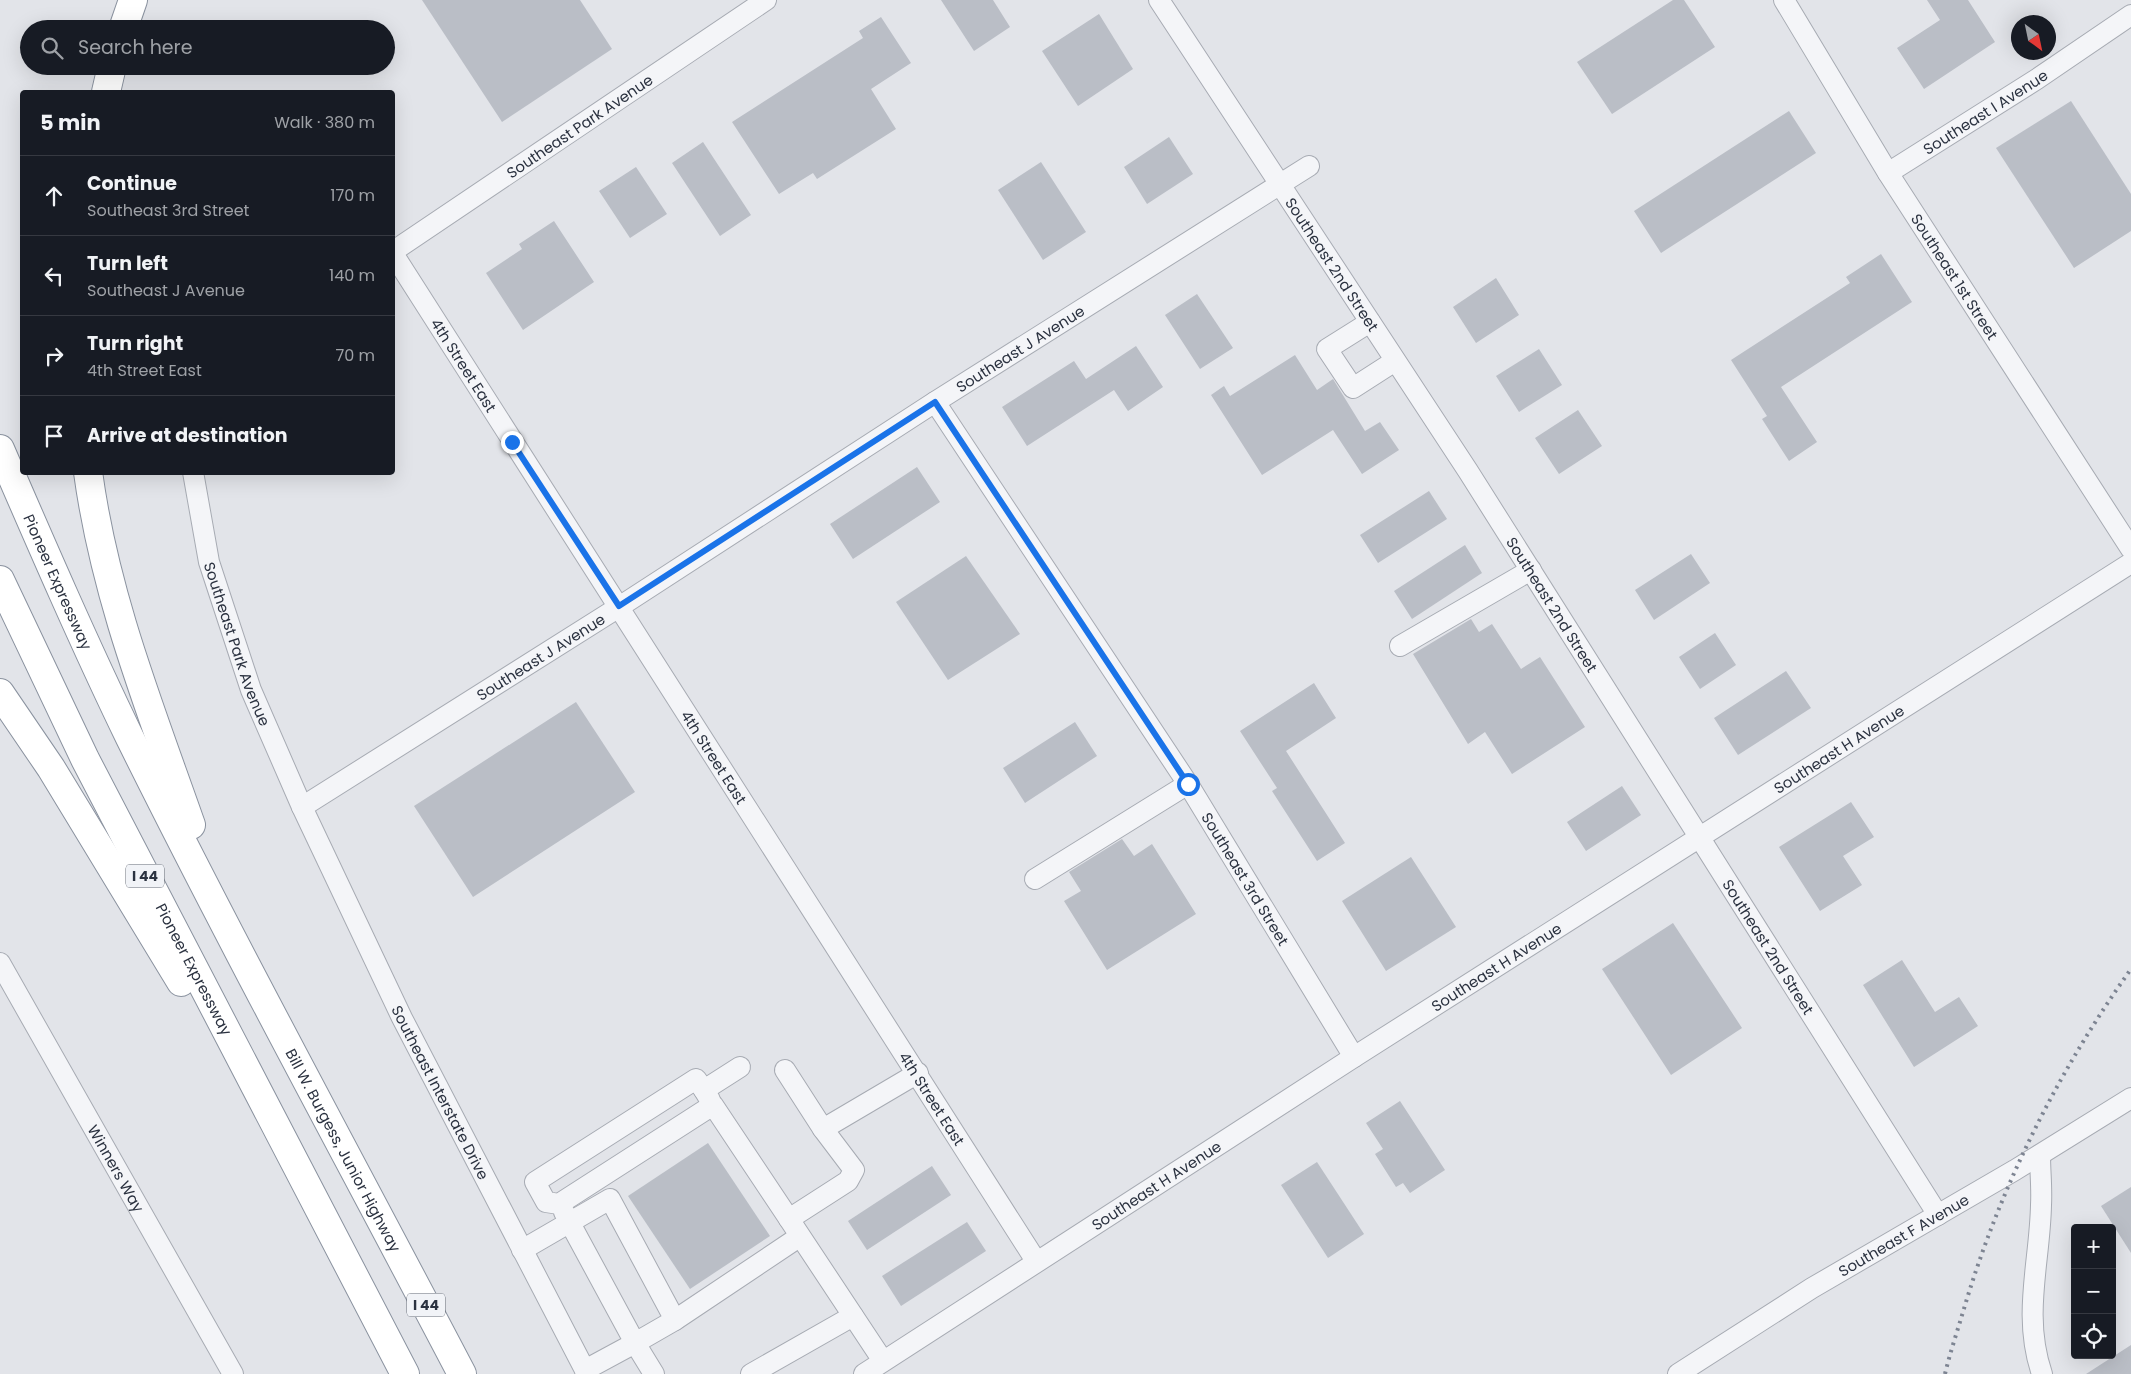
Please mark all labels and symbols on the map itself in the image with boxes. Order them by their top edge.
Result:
north arrow [2011,15,2056,60]
street label: Southeast I Avenue [1919,64,2052,159]
street label: Southeast Park Avenue [502,69,657,183]
street label: Southeast 2nd Street [1281,193,1384,335]
street label: Southeast 1st Street [1906,209,2003,343]
street label: Southeast J Avenue [952,300,1088,397]
street label: 4th Street East [426,314,502,416]
route end [501,431,524,454]
street label: Pioneer Expressway [19,511,98,654]
street label: Southeast 2nd Street [1502,533,1603,676]
street label: Southeast Park Avenue [199,559,276,729]
street label: Southeast J Avenue [472,608,609,705]
street label: Southeast H Avenue [1770,700,1908,798]
street label: 4th Street East [676,706,752,808]
route start [1177,773,1200,796]
street label: Southeast 3rd Street [1197,808,1294,949]
road number: I 44 [126,864,164,888]
street label: Southeast 2nd Street [1718,875,1819,1018]
street label: Pioneer Expressway [151,899,238,1039]
street label: Southeast H Avenue [1427,917,1565,1016]
street label: Southeast Interstate Drive [387,1002,495,1183]
street label: Bill W. Burgess, Junior Highway [281,1045,406,1256]
street label: 4th Street East [894,1047,970,1149]
street label: Winners Way [83,1121,150,1216]
street label: Southeast H Avenue [1087,1135,1225,1235]
street label: Southeast F Avenue [1834,1189,1973,1281]
road number: I 44 [407,1294,445,1316]

